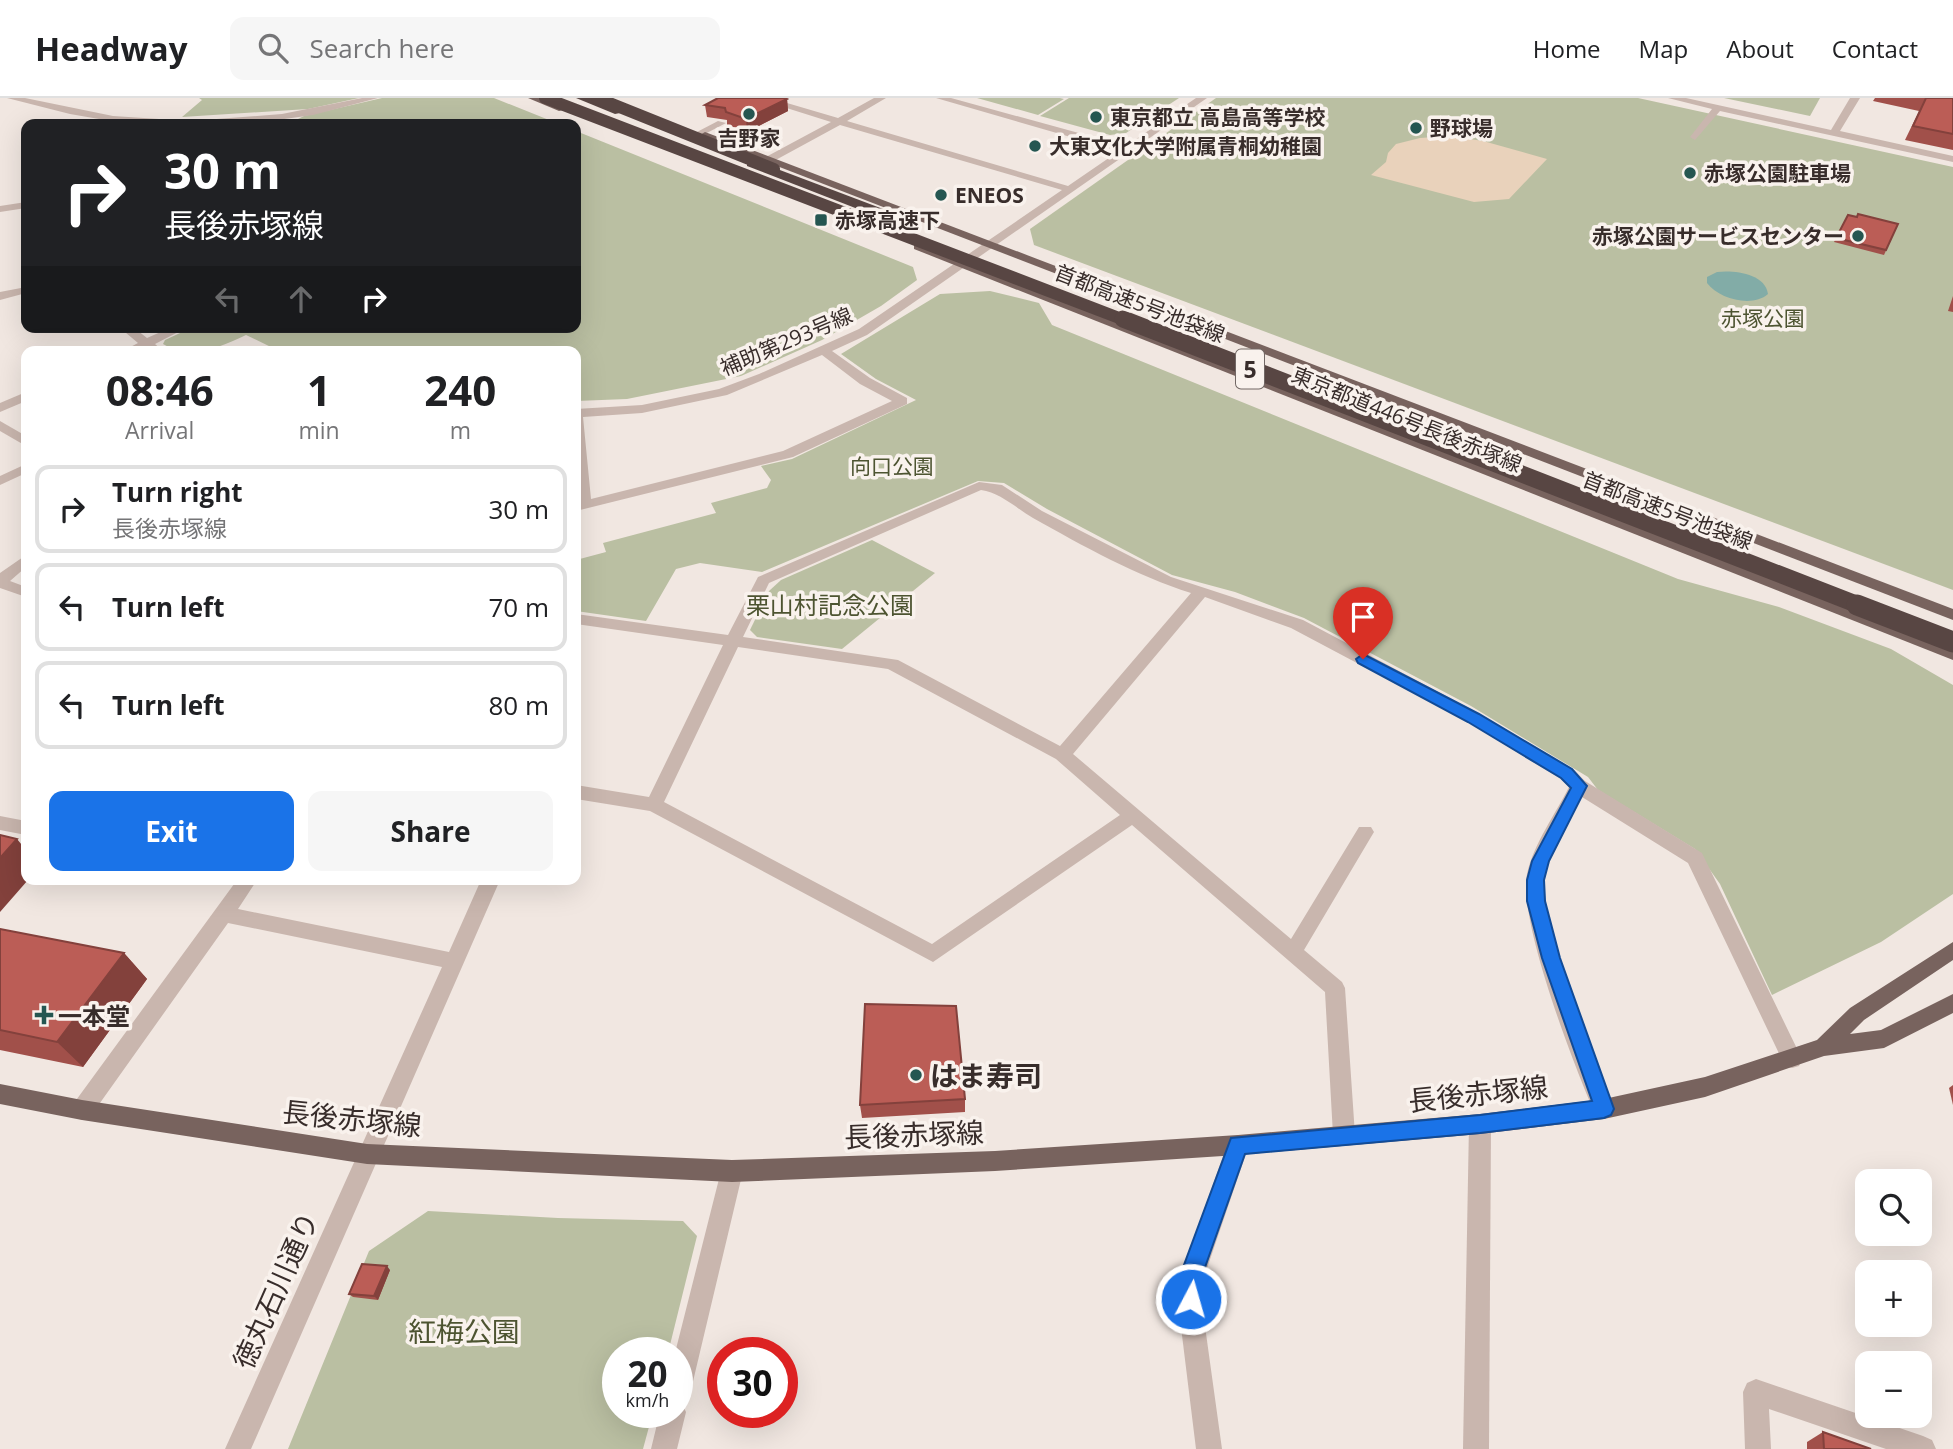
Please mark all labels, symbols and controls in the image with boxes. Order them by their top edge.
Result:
search box [230,17,720,80]
text: Headway [35,26,188,71]
icon: search [254,29,292,67]
text: Search here [310,30,454,66]
text: Home [1533,32,1601,65]
text: Map [1639,32,1688,65]
text: About [1726,32,1794,65]
text: Contact [1832,32,1918,65]
place label: 東京都立 高島高等学校 [1110,103,1325,131]
marker: 吉野家 [741,106,757,122]
marker: 東京都立 高島高等学校 [1088,109,1104,125]
place label: 野球場 [1430,114,1493,142]
marker: 野球場 [1408,120,1424,136]
place label: 吉野家 [718,124,781,152]
place label: 大東文化大学附属青桐幼稚園 [1049,132,1322,160]
text: 30 m [164,137,281,203]
marker: 大東文化大学附属青桐幼稚園 [1027,138,1043,154]
icon: right [49,147,140,238]
place label: 赤塚公園駐車場 [1704,159,1851,187]
marker: 赤塚公園駐車場 [1682,165,1698,181]
place label: ENEOS [955,181,1024,209]
marker: ENEOS [933,187,949,203]
text: 長後赤塚線 [164,203,324,246]
place label: 赤塚高速下 [835,206,940,234]
marker: 赤塚高速下 [813,212,829,228]
place label: 赤塚公園サービスセンター [1592,222,1844,250]
marker: 赤塚公園サービスセンター [1850,228,1866,244]
street label: 首都高速5号池袋線 [1051,258,1229,348]
icon: left [209,280,247,318]
icon: ahead [282,280,320,318]
icon: right [355,280,393,318]
street label: 補助第293号線 [716,301,856,381]
park label: 赤塚公園 [1721,304,1805,332]
road number: 5 [1236,350,1264,388]
street label: 東京都道446号長後赤塚線 [1288,360,1526,478]
text: 08:46 [106,361,214,418]
text: 1 [307,361,331,418]
text: 240 [424,361,496,418]
text: Arrival [125,414,194,446]
text: min [298,414,340,446]
text: m [450,414,471,446]
park label: 向口公園 [850,452,934,480]
street label: 首都高速5号池袋線 [1579,465,1757,555]
text: Turn right [112,474,243,510]
icon: right [53,490,91,528]
text: 30 m [488,491,549,527]
text: 長後赤塚線 [112,512,227,544]
pin [1333,587,1393,659]
icon: left [53,588,91,626]
park label: 栗山村記念公園 [746,588,914,621]
text: Turn left [112,589,224,625]
text: 70 m [488,589,549,625]
icon: arrive [1344,598,1382,636]
icon: left [53,686,91,724]
text: Turn left [112,687,224,723]
text: 80 m [488,687,549,723]
button: Exit [49,791,294,871]
button: Share [308,791,553,871]
place label: 一本堂 [58,999,130,1032]
marker: 一本堂 [36,1007,52,1023]
place label: はま寿司 [930,1056,1042,1094]
marker: はま寿司 [908,1067,924,1083]
street label: 長後赤塚線 [1406,1067,1550,1119]
street label: 長後赤塚線 [280,1092,424,1144]
street label: 長後赤塚線 [843,1113,985,1155]
map controls [1855,1169,1932,1428]
button: search [1855,1169,1932,1246]
street label: 徳丸石川通り [223,1206,327,1374]
button: + [1855,1260,1932,1337]
position arrow [1154,1262,1228,1336]
park label: 紅梅公園 [408,1312,520,1350]
speed limit sign: 30 [707,1337,798,1428]
text: 20 [627,1350,668,1397]
button: − [1855,1351,1932,1428]
text: km/h [626,1388,669,1412]

